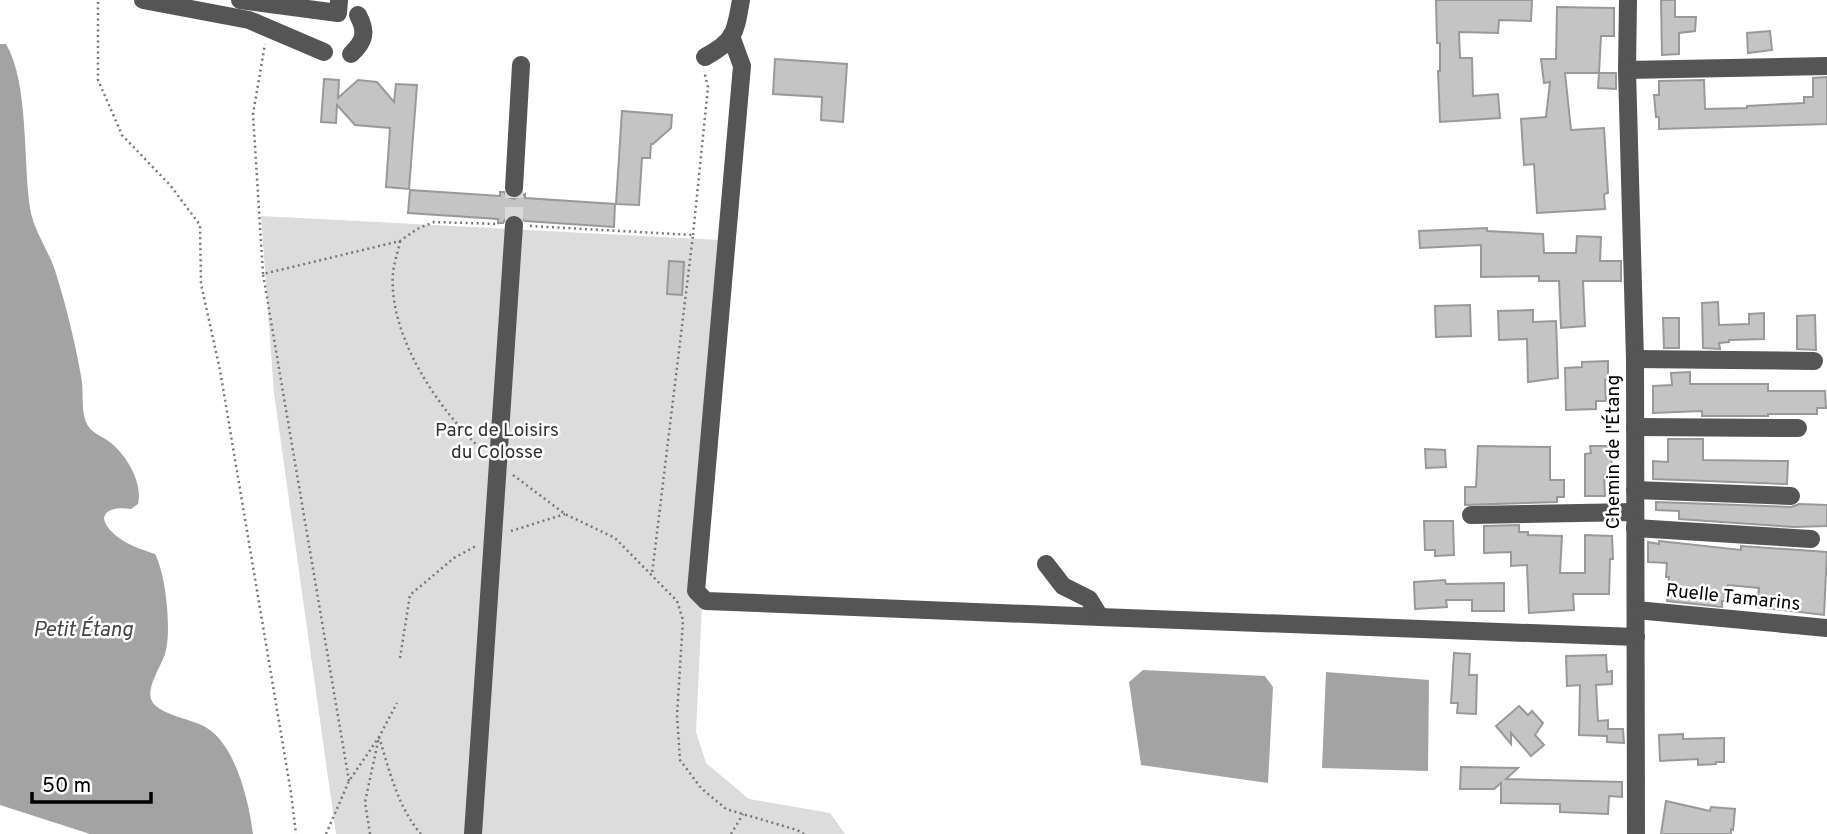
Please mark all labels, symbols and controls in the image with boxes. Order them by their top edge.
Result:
street label: Chemin de l'Étang [1601,375,1626,529]
park label: Parc de Loisirs du Colosse [435,419,559,465]
street label: Ruelle Tamarins [1664,579,1802,617]
water label: Petit Étang [33,616,134,644]
scale bar [32,760,150,804]
text: 50 m [42,773,91,800]

